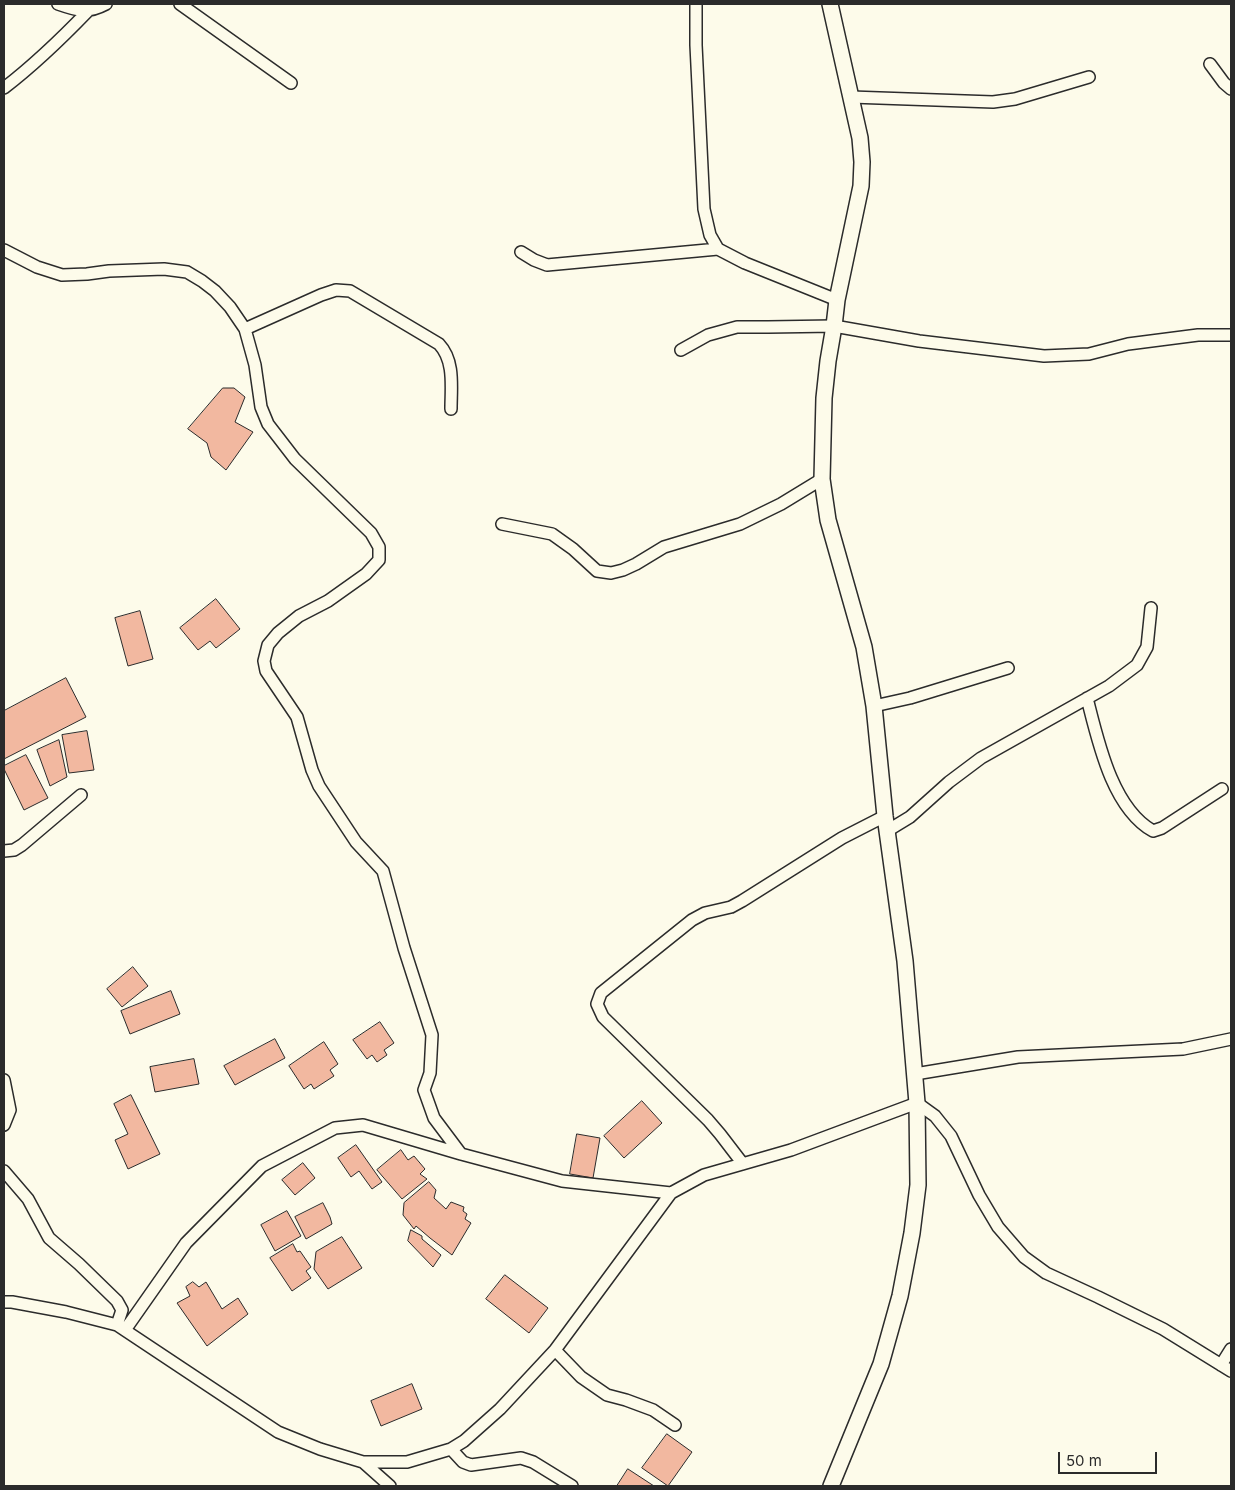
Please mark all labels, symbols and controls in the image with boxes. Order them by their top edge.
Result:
scale bar [1060,1442,1159,1474]
text: 50 m [1066,1451,1102,1470]

